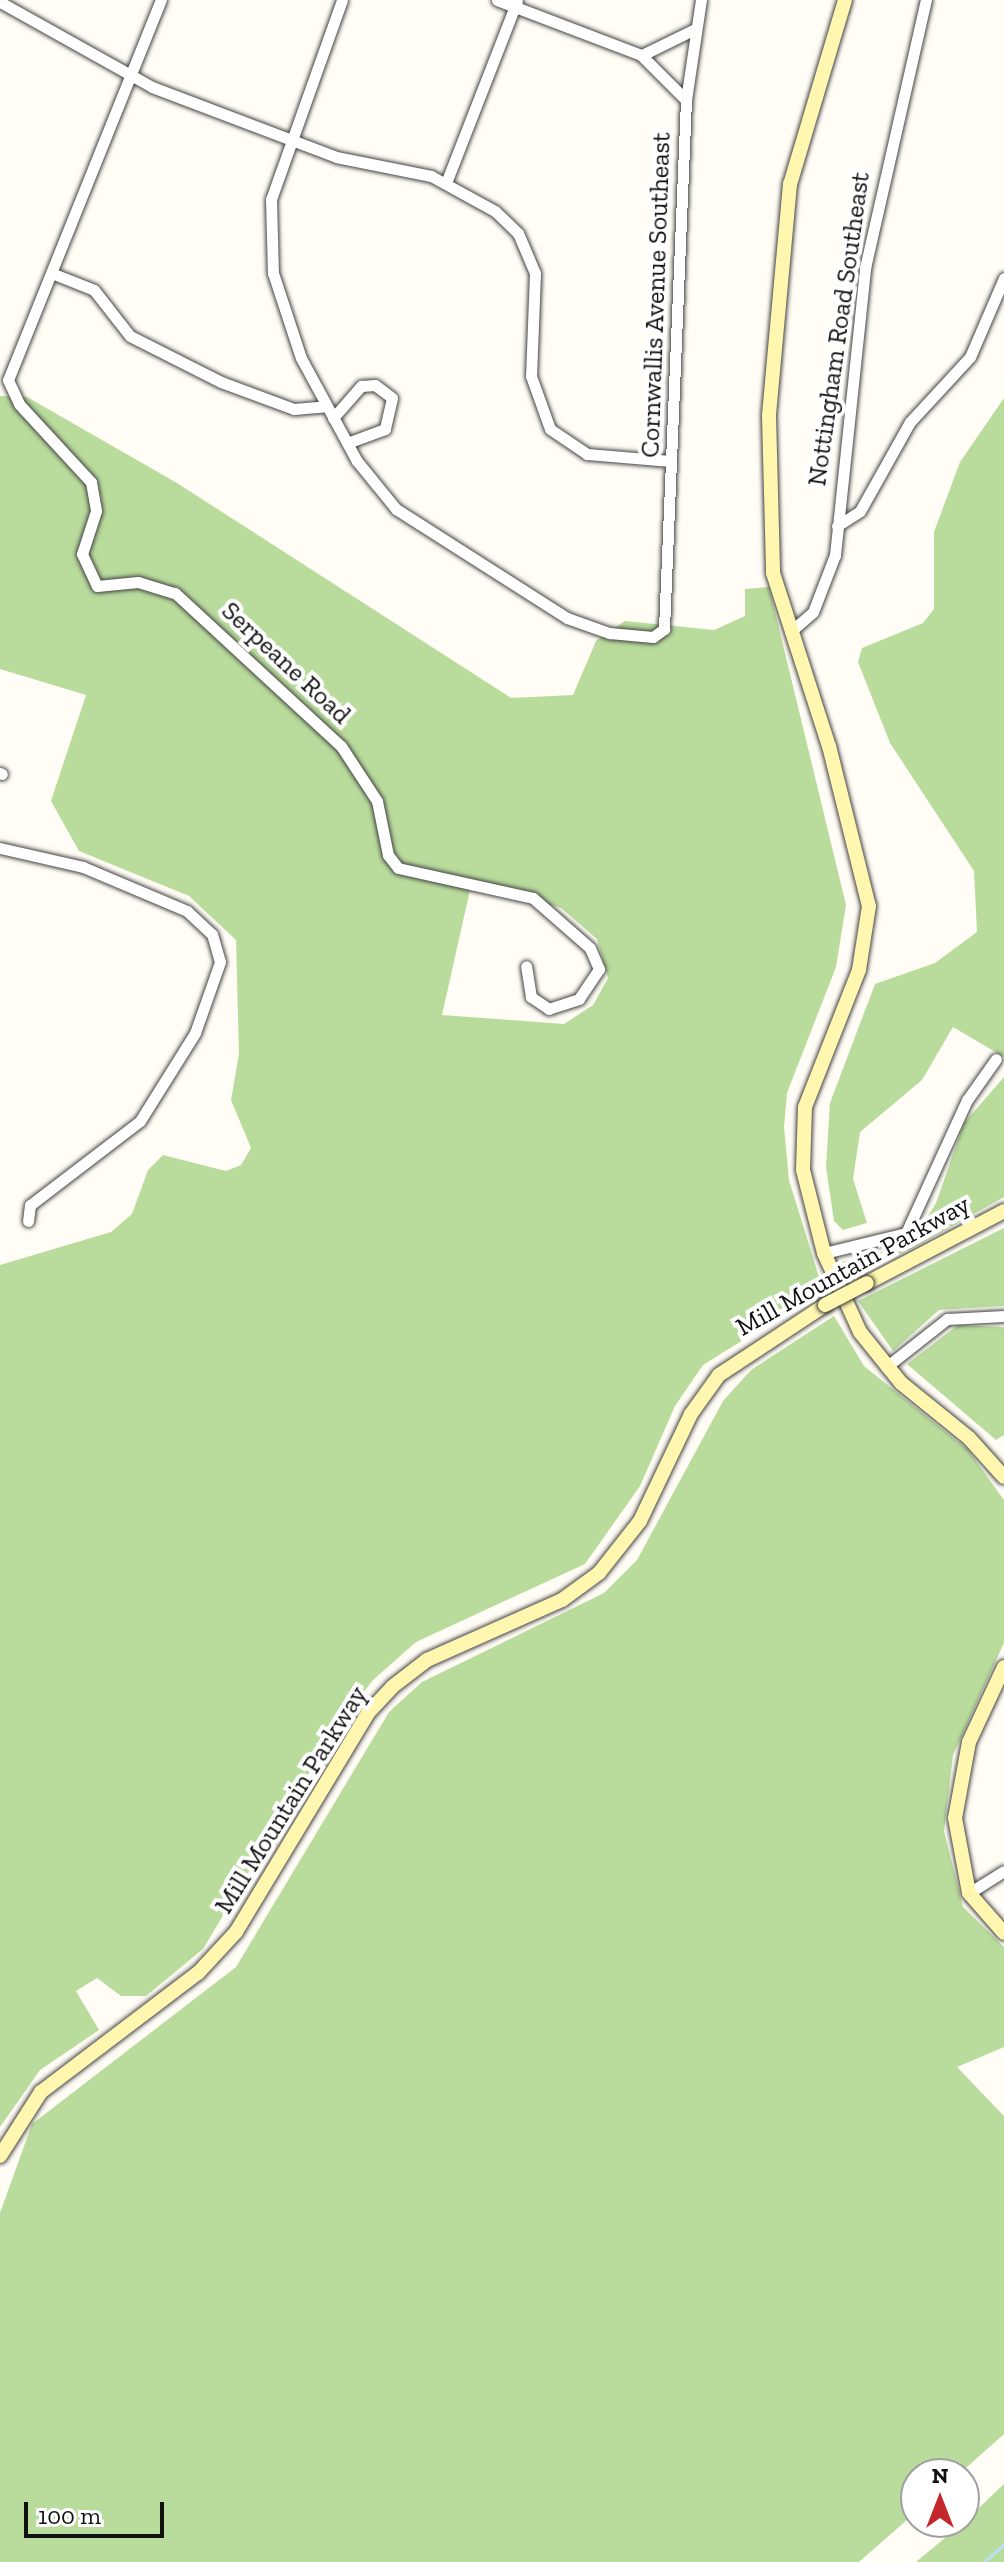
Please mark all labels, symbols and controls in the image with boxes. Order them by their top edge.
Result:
street label: Cornwallis Avenue Southeast [635,131,677,459]
street label: Nottingham Road Southeast [802,170,876,488]
street label: Serpeane Road [215,595,357,731]
street label: Mill Mountain Parkway [731,1189,975,1343]
street label: Mill Mountain Parkway [208,1681,374,1919]
north arrow [900,2458,980,2538]
text: N [932,2462,948,2489]
scale bar [28,2486,168,2536]
text: 100 m [38,2501,101,2530]

